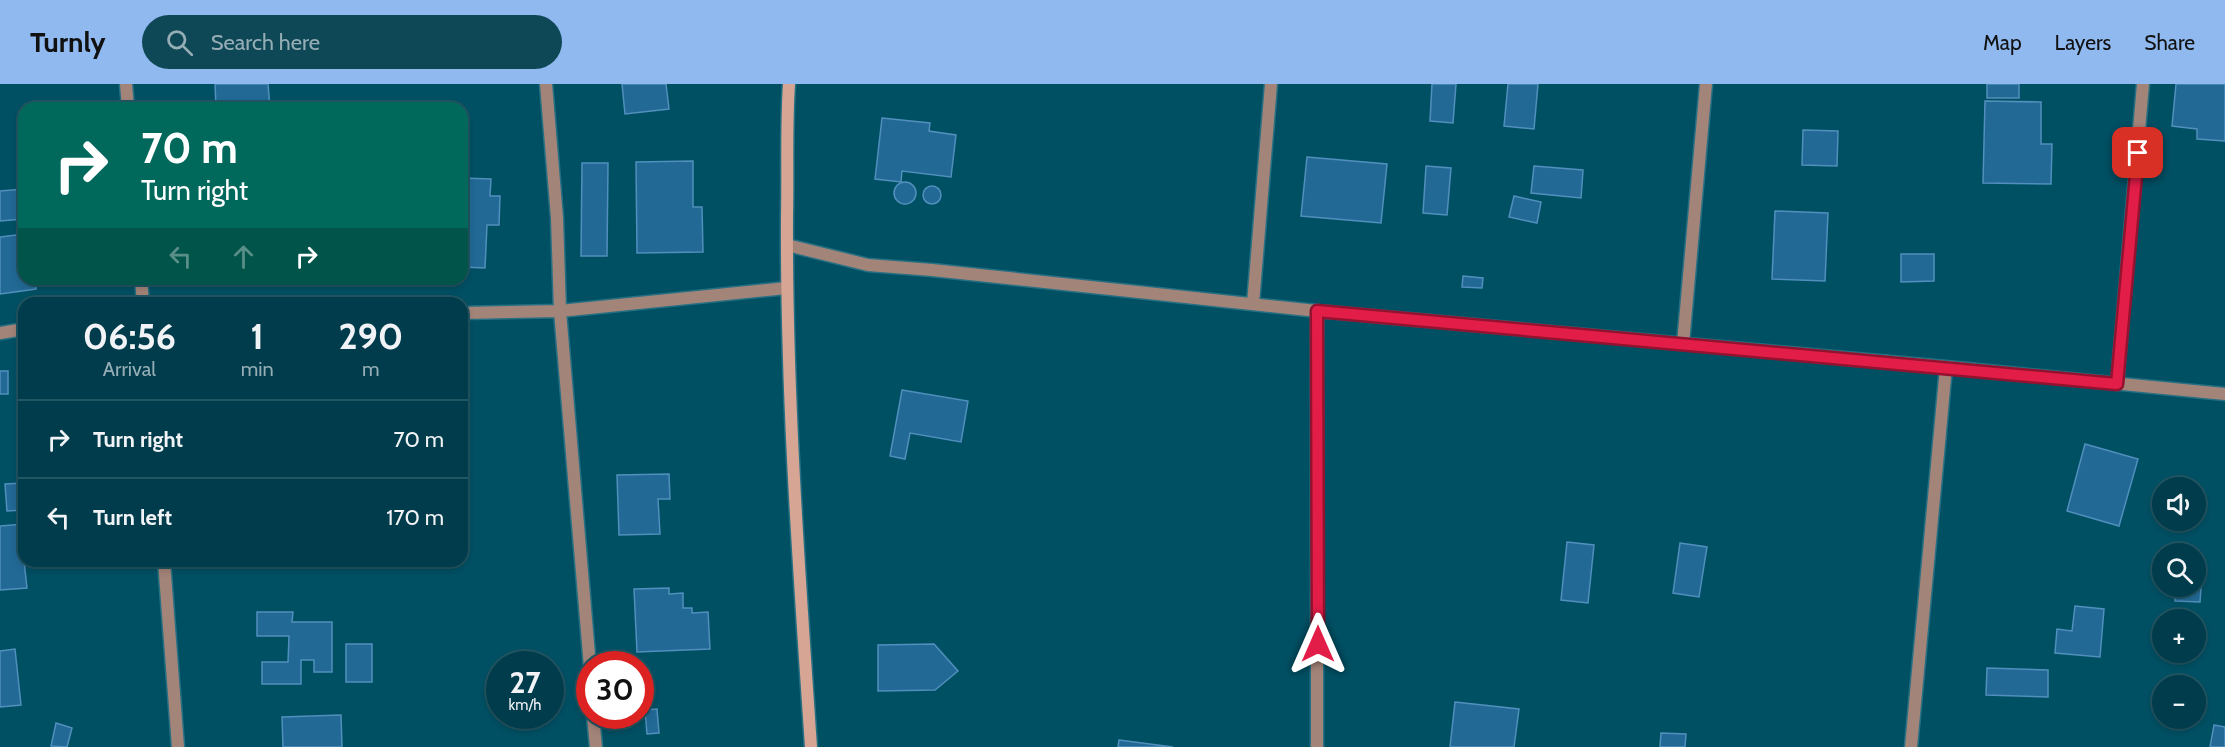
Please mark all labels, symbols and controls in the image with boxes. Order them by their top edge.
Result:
search box [142,15,562,69]
text: Turnly [30,25,106,59]
icon: search [163,26,196,59]
text: Search here [211,29,320,56]
text: Map [1983,30,2022,55]
text: Layers [2055,30,2111,55]
text: Share [2144,30,2195,55]
text: 70 m [141,122,238,174]
icon: right [42,126,120,204]
pin [2112,127,2163,178]
icon: arrive [2121,136,2154,169]
text: Turn right [141,174,248,207]
icon: left [164,240,197,273]
icon: ahead [227,240,260,273]
icon: right [290,240,323,273]
text: 06:56 [83,314,176,358]
text: 1 [251,314,264,358]
text: 290 [338,314,403,358]
text: Arrival [103,357,156,381]
text: min [241,357,274,381]
text: m [362,357,380,381]
icon: right [42,423,75,456]
text: Turn right [93,426,183,453]
text: 70 m [394,426,444,453]
map controls [2152,477,2206,729]
button: sound [2152,477,2206,531]
icon: left [42,501,75,534]
text: Turn left [93,504,172,531]
text: 170 m [386,504,444,531]
button: search [2152,543,2206,597]
button: + [2152,609,2206,663]
position arrow [1286,612,1350,676]
speed limit sign: 30 [576,651,654,729]
text: 27 [509,664,541,701]
button: − [2152,675,2206,729]
text: km/h [509,696,541,714]

